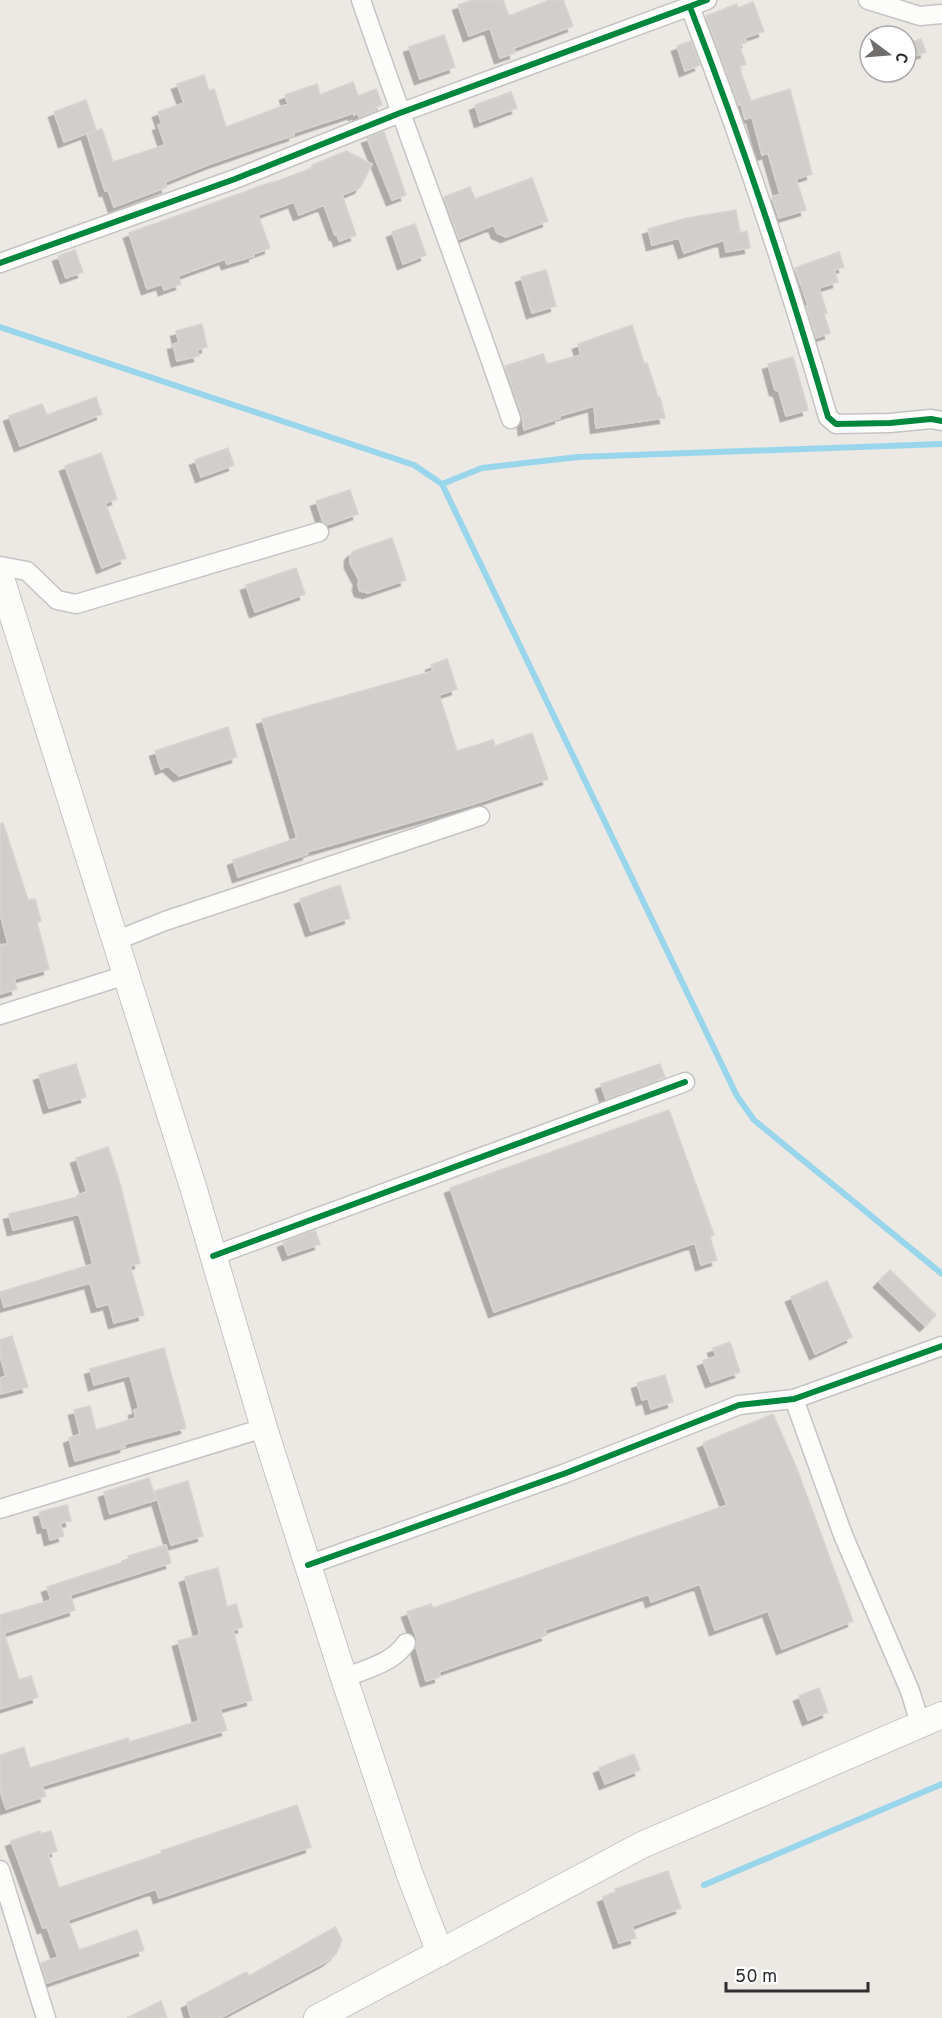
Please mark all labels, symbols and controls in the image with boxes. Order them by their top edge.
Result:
north arrow [858,24,918,84]
text: С [889,50,912,65]
scale bar [726,1955,868,1993]
text: 50 m [735,1966,777,1989]

